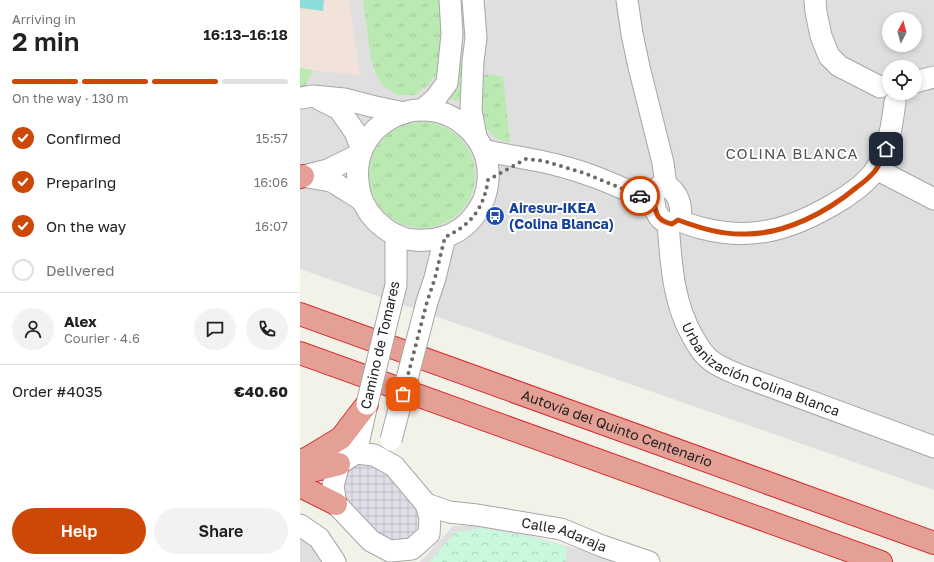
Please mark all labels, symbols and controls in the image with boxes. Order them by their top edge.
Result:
text: Arriving in [12,11,76,27]
north arrow [882,12,922,52]
map controls [882,12,922,100]
text: 16:13–16:18 [203,25,288,43]
text: 2 min [12,26,80,57]
button: locate [882,60,922,100]
text: On the way · 130 m [12,90,129,106]
icon: check [12,127,34,149]
text: Confirmed [46,129,121,147]
text: 15:57 [256,130,288,146]
pin [869,132,903,166]
icon: home [875,138,897,160]
district label: COLINA BLANCA [725,144,859,162]
icon: check [12,171,34,193]
text: Preparing [46,173,116,191]
text: 16:06 [254,174,288,190]
courier [620,176,660,216]
icon: car [629,185,651,207]
place label: Airesur-IKEA (Colina Blanca) [509,199,614,232]
bus stop icon: Airesur-IKEA (Colina Blanca) [484,205,506,227]
icon: check [12,215,34,237]
text: On the way [46,217,126,235]
text: 16:07 [255,218,288,234]
text: Delivered [46,261,114,279]
street label: Camino de Tomares [356,279,403,411]
button: person [12,308,54,350]
button: chat [194,308,236,350]
button: phone [246,308,288,350]
text: Alex [64,312,97,330]
street label: Urbanización Colina Blanca [679,319,842,419]
text: Courier · 4.6 [64,330,140,346]
pin [386,377,420,411]
text: Order #4035 [12,382,102,400]
text: €40.60 [234,382,288,400]
icon: bag [392,383,414,405]
street label: Autovía del Quinto Centenario [519,386,715,470]
button: Help [12,508,146,554]
button: Share [154,508,288,554]
street label: Calle Adaraja [520,514,609,555]

